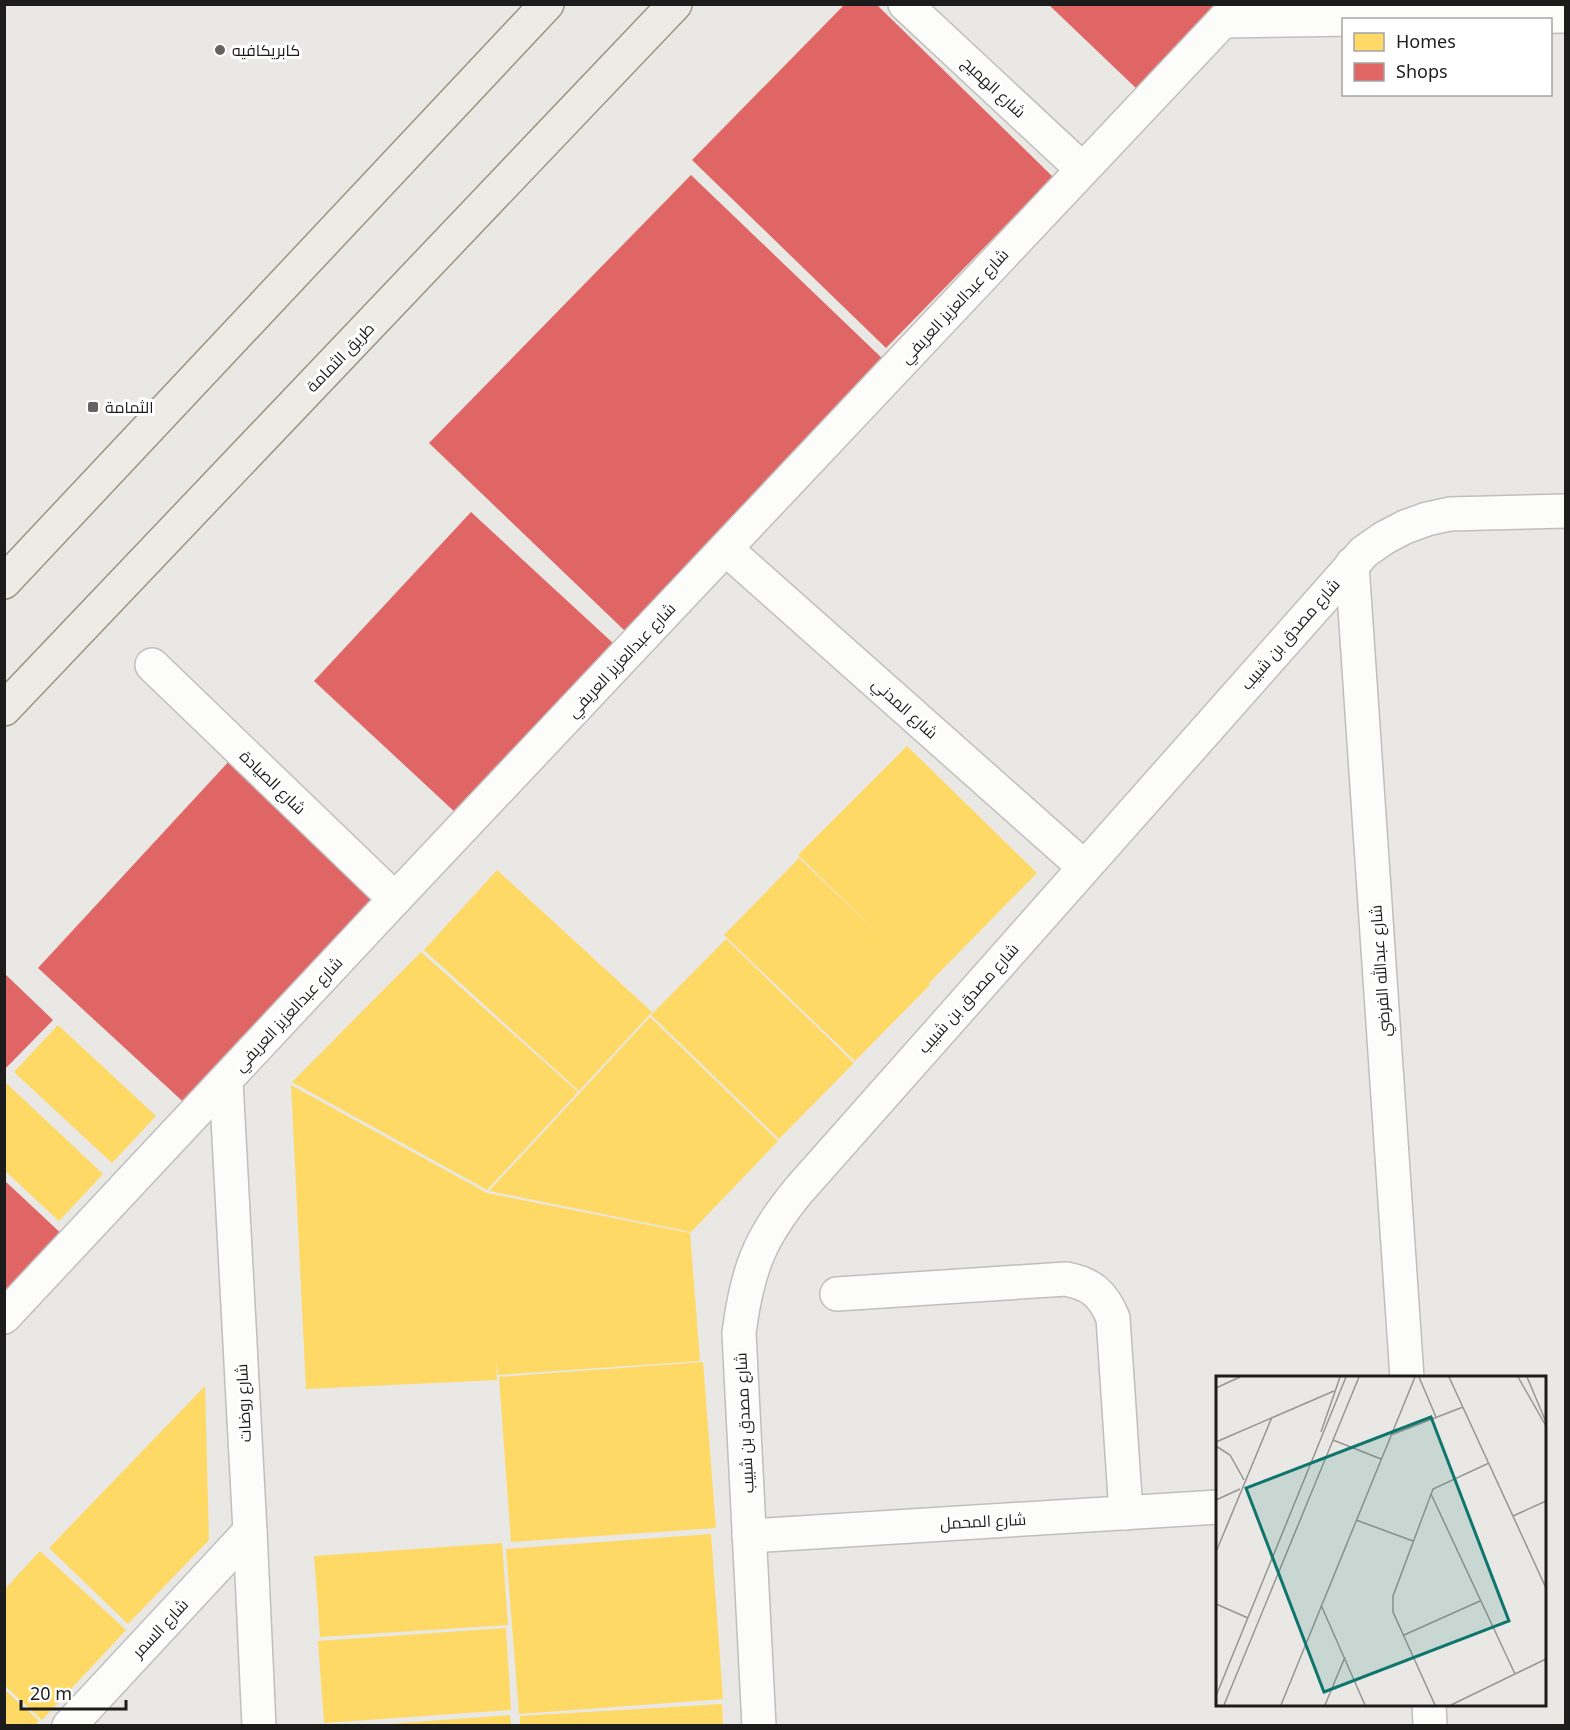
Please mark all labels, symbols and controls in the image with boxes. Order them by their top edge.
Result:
legend [1342,18,1552,96]
text: Homes [1396,29,1456,53]
place label: كابريكافيه [232,39,300,61]
marker: كابريكافيه [213,43,227,57]
street label: شارع الهميج [957,52,1031,123]
text: Shops [1396,59,1448,83]
street label: شارع عبدالعزيز العريفي [895,244,1015,370]
street label: طريق الثمامة [301,317,379,397]
place label: الثمامة [105,396,153,418]
marker: الثمامة [86,400,100,414]
street label: شارع مصدق بن شبيب [1235,574,1345,695]
street label: شارع عبدالعزيز العريفي [562,598,682,724]
street label: شارع المدني [865,673,943,746]
street label: شارع الصيادة [234,745,311,820]
street label: شارع عبدالله الفرضي [1364,904,1398,1038]
street label: شارع مصدق بن شبيب [913,938,1024,1058]
street label: شارع عبدالعزيز العريفي [229,952,349,1078]
street label: شارع مصدق بن شبيب [729,1352,760,1494]
street label: شارع روضات [230,1363,257,1443]
inset map [1216,1376,1546,1706]
street label: شارع المحمل [939,1508,1027,1535]
street label: شارع السمر [126,1594,194,1664]
scale bar [21,1673,126,1711]
text: 20 m [30,1681,72,1705]

